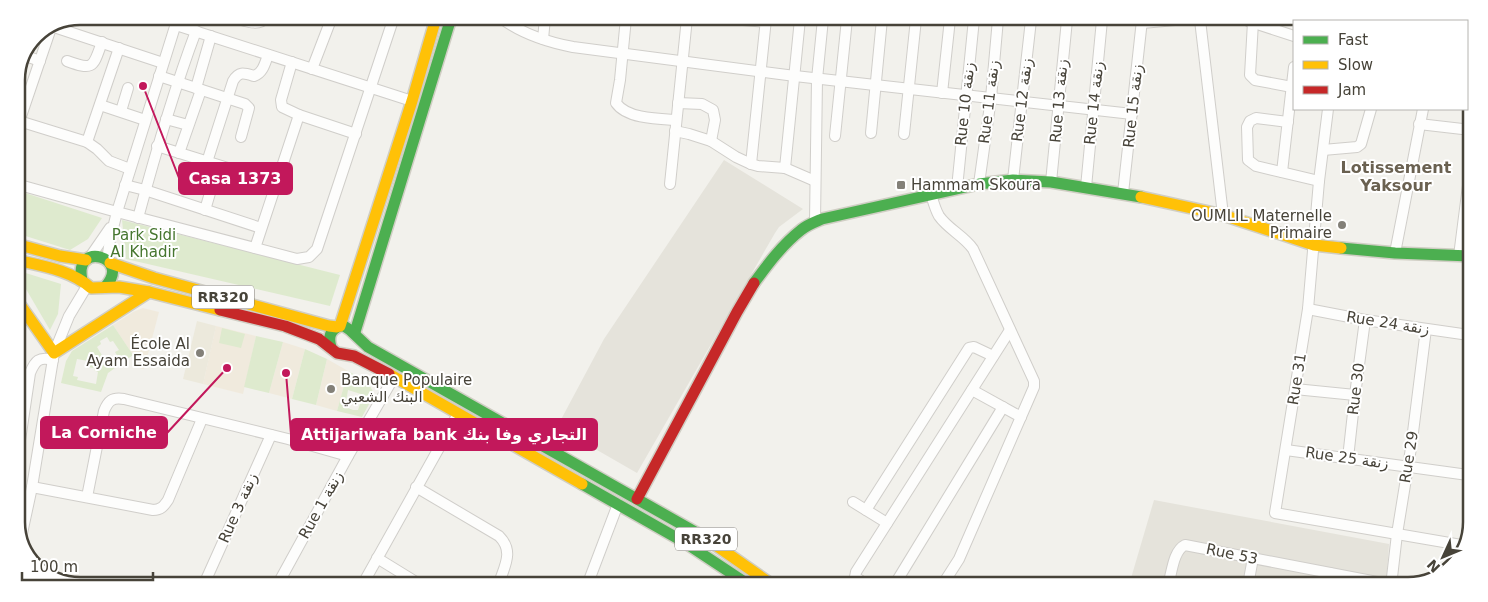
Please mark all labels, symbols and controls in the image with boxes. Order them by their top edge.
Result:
legend [1293,20,1468,110]
text: Fast [1338,31,1368,49]
text: Slow [1338,56,1373,74]
street label: Rue 12 زنقة [1008,57,1036,143]
street label: Rue 13 زنقة [1046,58,1072,144]
street label: Rue 11 زنقة [975,59,1003,145]
street label: Rue 14 زنقة [1081,60,1107,146]
street label: Rue 10 زنقة [952,61,978,147]
street label: Rue 15 زنقة [1120,63,1146,149]
text: Jam [1337,81,1366,99]
district label: Lotissement Yaksour [1341,158,1452,195]
callout: Casa 1373 [179,163,292,194]
text: Casa 1373 [189,169,281,188]
place label: Hammam Skoura [911,176,1041,194]
marker: Hammam Skoura [895,179,907,191]
place label: OUMLIL Maternelle Primaire [1191,207,1332,242]
marker: OUMLIL Maternelle Primaire [1336,219,1348,231]
park label: Park Sidi Al Khadir [110,226,179,261]
road number: RR320 [192,286,254,308]
street label: Rue 24 زنقة [1345,308,1431,338]
place label: École Al Ayam Essaida [86,334,190,370]
marker: École Al Ayam Essaida [194,347,206,359]
street label: Rue 31 [1284,352,1310,406]
street label: Rue 30 [1344,362,1368,416]
place label: Banque Populaire البنك الشعبي [341,371,472,407]
marker: Banque Populaire البنك الشعبي [325,383,337,395]
callout: La Corniche [41,417,167,448]
callout: Attijariwafa bank التجاري وفا بنك [291,419,597,450]
text: La Corniche [51,423,157,442]
text: Attijariwafa bank التجاري وفا بنك [301,425,587,445]
street label: Rue 29 [1396,430,1422,484]
street label: Rue 25 زنقة [1304,443,1390,473]
street label: Rue 1 زنقة [295,468,347,542]
street label: Rue 3 زنقة [215,470,261,546]
road number: RR320 [675,528,737,550]
north arrow [1418,532,1468,582]
street label: Rue 53 [1205,540,1259,568]
scale bar [22,550,154,582]
text: N [1424,556,1443,576]
text: 100 m [30,558,78,576]

